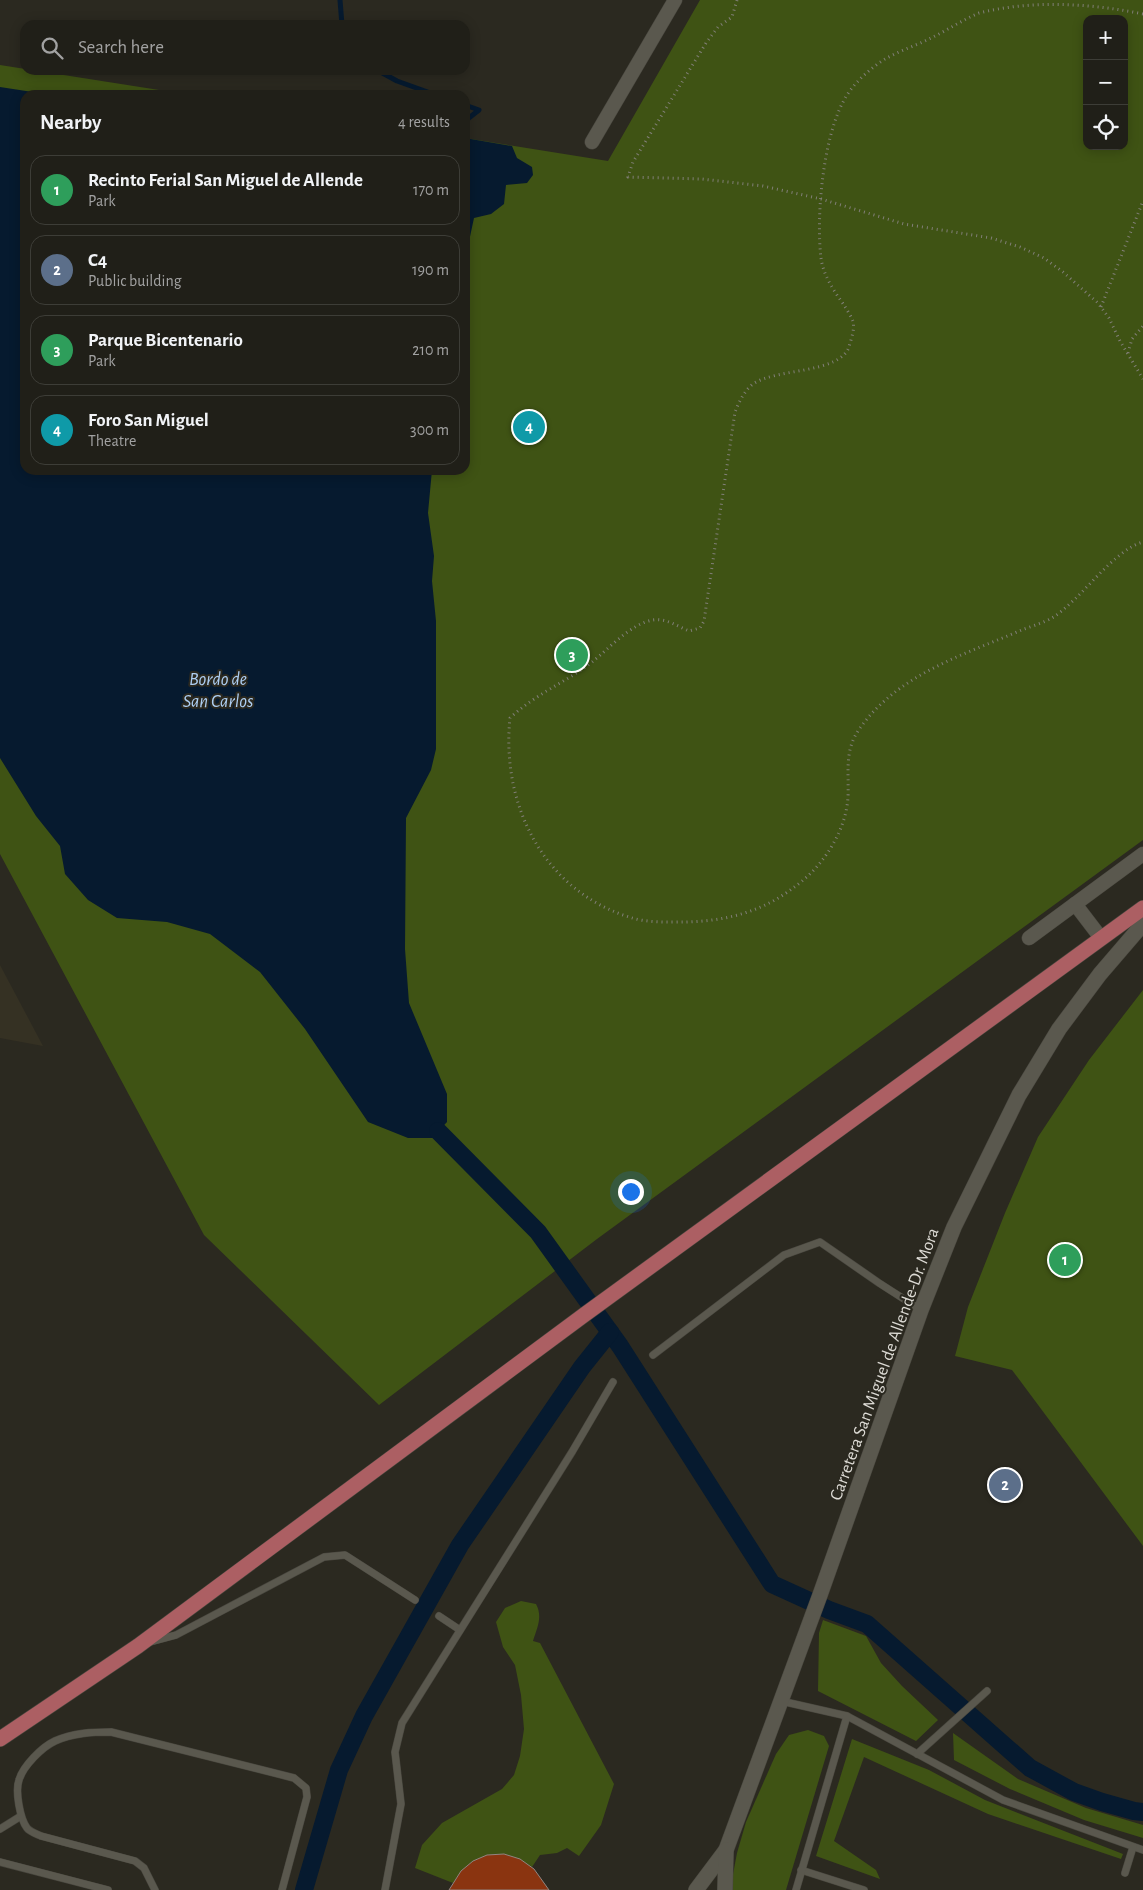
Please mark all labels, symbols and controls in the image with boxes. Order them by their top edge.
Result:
map controls [1083,15,1128,150]
button: + [1083,15,1128,60]
search box [20,20,470,75]
icon: search [38,34,66,62]
text: Search here [78,38,164,57]
button: − [1083,60,1128,105]
button: locate [1083,105,1128,150]
text: Nearby [40,112,101,133]
text: 4 results [398,114,450,130]
text: Recinto Ferial San Miguel de Allende [88,171,363,190]
text: 1 [54,182,60,198]
text: 170 m [413,182,449,198]
text: Park [88,193,116,209]
text: C4 [88,251,107,270]
text: 2 [53,262,61,278]
text: 190 m [412,262,449,278]
text: Public building [88,273,182,289]
text: Parque Bicentenario [88,331,243,350]
text: 3 [54,342,60,358]
text: 210 m [412,342,449,358]
text: Park [88,353,116,369]
pin: 4 [513,408,545,446]
text: Foro San Miguel [88,411,209,430]
text: 4 [53,422,61,438]
text: 300 m [410,422,449,438]
text: Theatre [88,433,136,449]
pin: 3 [556,636,588,674]
water label: Bordo de San Carlos [183,670,253,711]
your location [618,1179,644,1205]
street label: Carretera San Miguel de Allende-Dr. Mora [827,1226,943,1503]
pin: 1 [1049,1241,1081,1279]
pin: 2 [989,1466,1021,1504]

